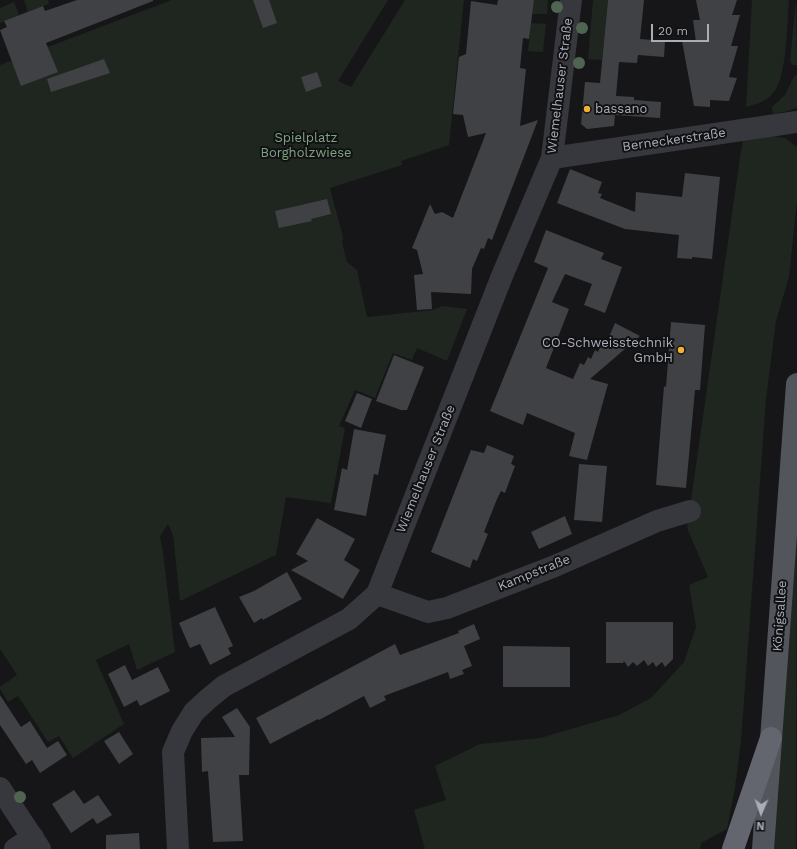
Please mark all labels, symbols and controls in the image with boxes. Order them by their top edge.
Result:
scale bar [653,16,711,42]
street label: Wiemelhauser Straße [544,17,576,155]
text: 20 m [658,24,688,38]
place label: bassano [595,101,647,117]
marker: bassano [582,104,592,114]
street label: Berneckerstraße [621,125,727,155]
park label: Spielplatz Borgholzwiese [260,130,352,161]
place label: CO-Schweisstechnik GmbH [542,335,673,366]
marker: CO-Schweisstechnik GmbH [676,345,686,355]
street label: Wiemelhauser Straße [393,403,459,535]
street label: Kampstraße [496,551,572,595]
street label: Königsallee [770,580,790,652]
north arrow [741,793,781,833]
text: N [756,819,765,832]

